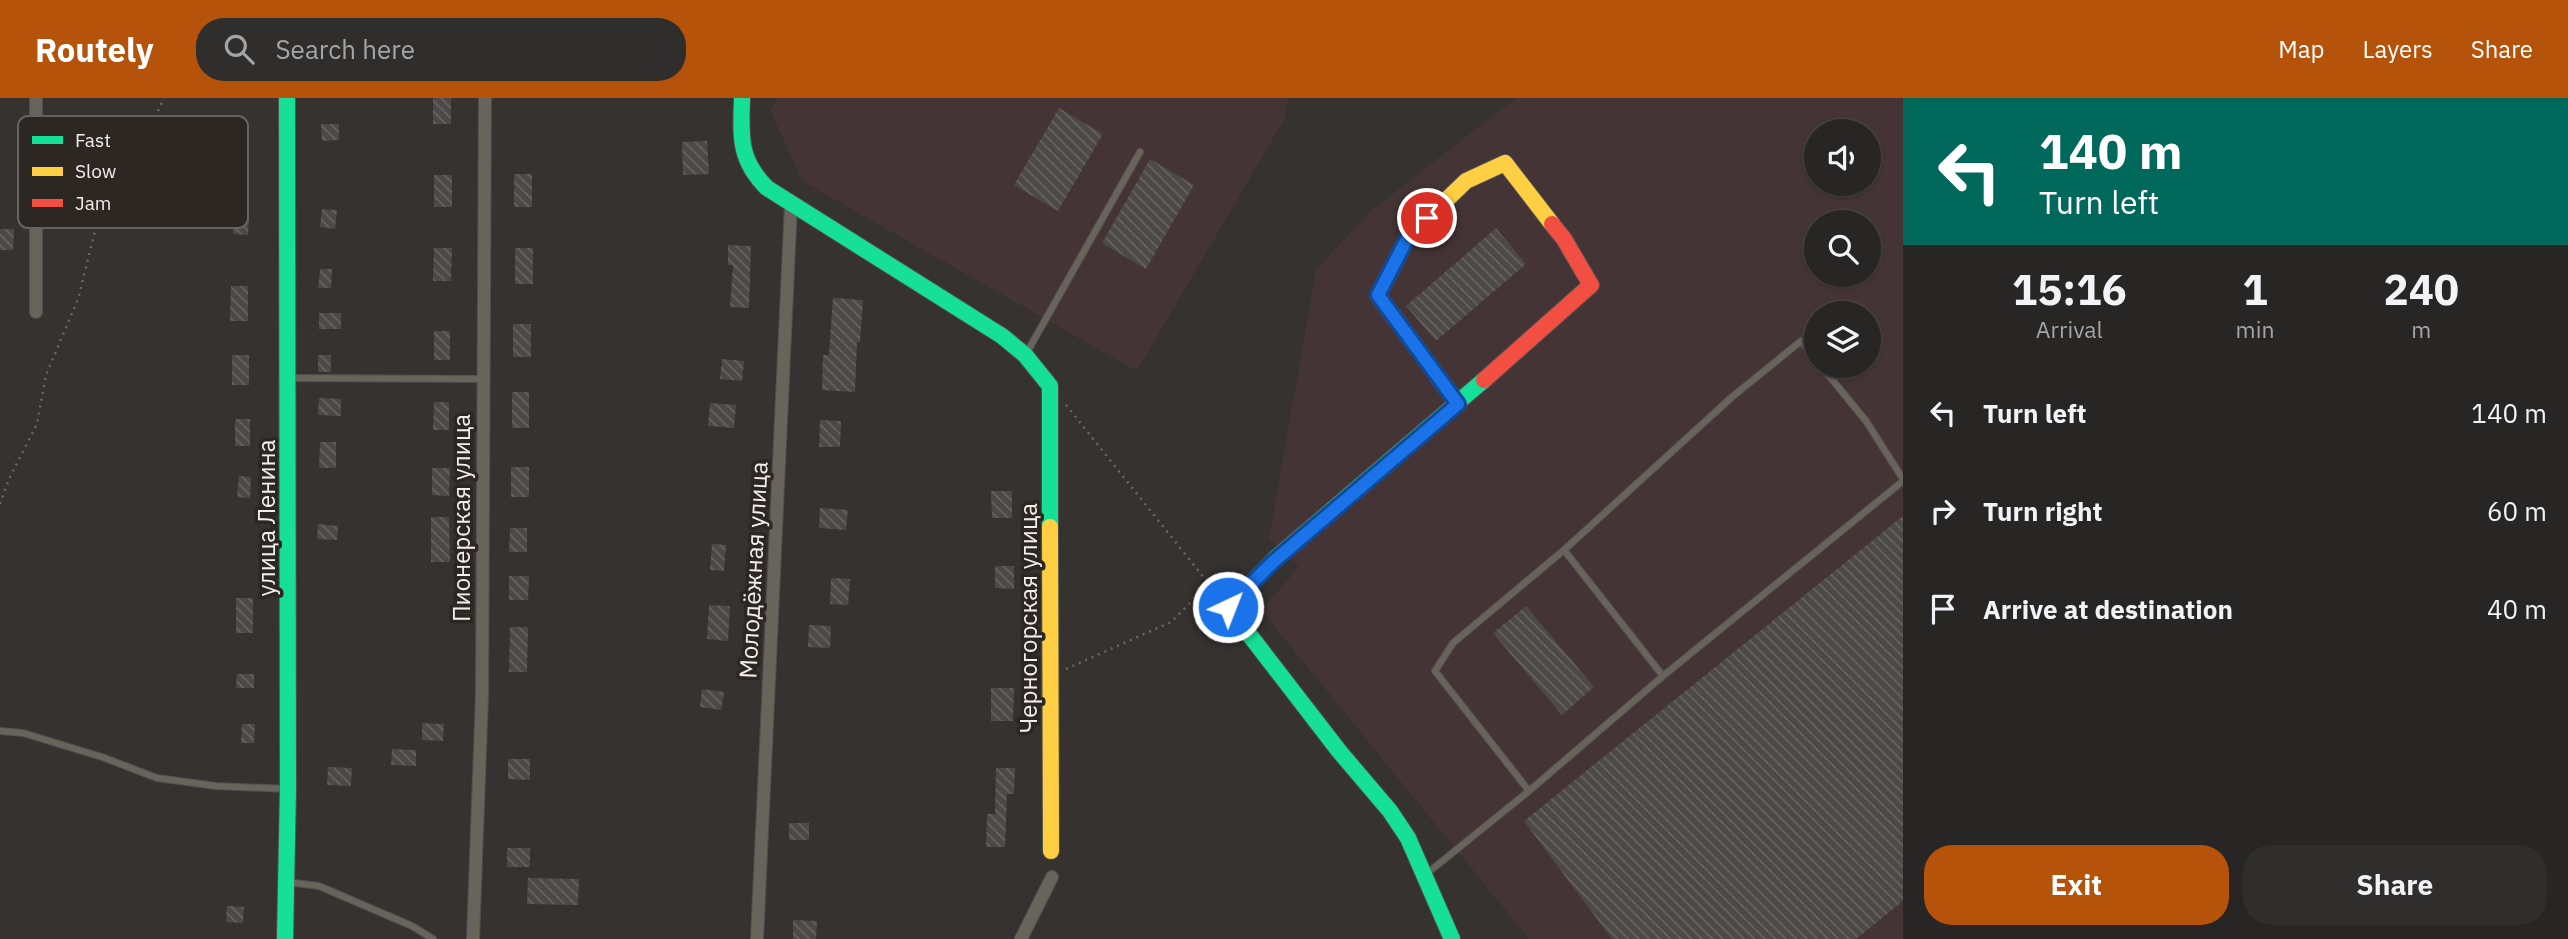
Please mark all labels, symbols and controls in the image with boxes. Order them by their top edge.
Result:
search box [196,18,686,81]
text: Routely [35,28,154,71]
icon: search [220,30,258,68]
text: Search here [276,32,415,66]
text: Map [2278,33,2325,65]
text: Layers [2363,33,2433,65]
text: Share [2471,33,2533,65]
legend [18,116,248,228]
map controls [1804,119,1881,378]
button: sound [1804,119,1881,196]
text: 140 m [2039,119,2183,182]
icon: left [1924,126,2015,217]
text: Fast [75,128,111,152]
text: Slow [75,159,116,183]
text: Turn left [2039,181,2159,223]
pin [1397,188,1457,248]
text: Jam [75,191,111,215]
icon: arrive [1408,199,1446,237]
button: search [1804,210,1881,287]
text: 15:16 [2012,262,2127,317]
text: 1 [2242,262,2268,317]
text: 240 [2383,262,2459,317]
button: layers [1804,301,1881,378]
text: Arrival [2036,314,2103,344]
text: min [2236,314,2274,344]
text: m [2411,314,2431,344]
icon: left [1924,394,1962,432]
text: Turn left [1983,396,2086,430]
text: 140 m [2471,396,2547,430]
street label: Пионерская улица [445,414,477,622]
street label: улица Ленина [250,439,282,596]
street label: Молодёжная улица [731,460,775,679]
icon: right [1924,492,1962,530]
text: Turn right [1983,494,2102,528]
text: 60 m [2487,494,2547,528]
street label: Черногорская улица [1012,503,1044,733]
position arrow [1191,570,1265,644]
icon: arrive [1924,590,1962,628]
text: Arrive at destination [1983,592,2233,626]
text: 40 m [2487,592,2547,626]
button: Exit [1924,845,2229,925]
button: Share [2243,845,2547,925]

